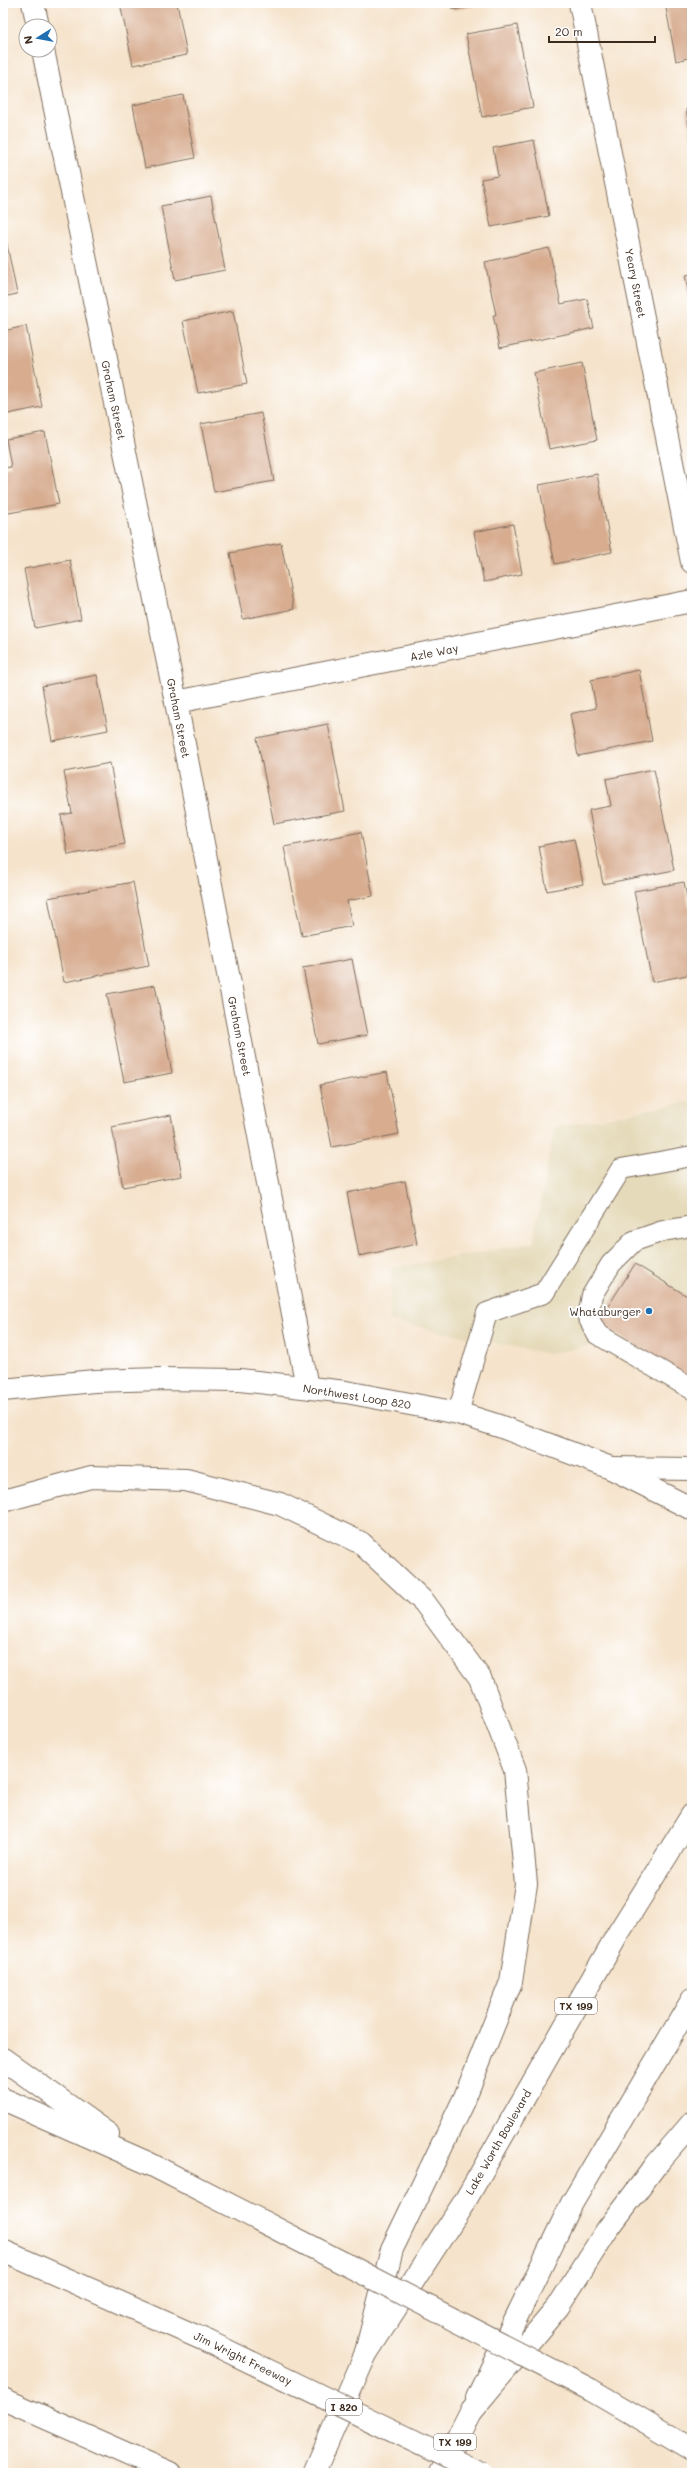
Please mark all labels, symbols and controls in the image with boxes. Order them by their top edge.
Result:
north arrow [18,18,58,58]
scale bar [549,18,655,44]
text: 20 m [555,23,583,39]
text: N [20,34,36,46]
street label: Yeary Street [622,247,650,319]
street label: Graham Street [98,359,130,441]
street label: Azle Way [408,640,460,664]
street label: Graham Street [164,677,194,759]
street label: Graham Street [225,995,255,1077]
place label: Whataburger [569,1304,641,1319]
marker: Whataburger [644,1306,654,1316]
street label: Northwest Loop 820 [302,1380,412,1412]
road number: TX 199 [555,1998,597,2014]
street label: Lake Worth Boulevard [462,2087,534,2197]
street label: Jim Wright Freeway [191,2328,295,2388]
road number: I 820 [326,2399,362,2415]
road number: TX 199 [434,2434,476,2450]

